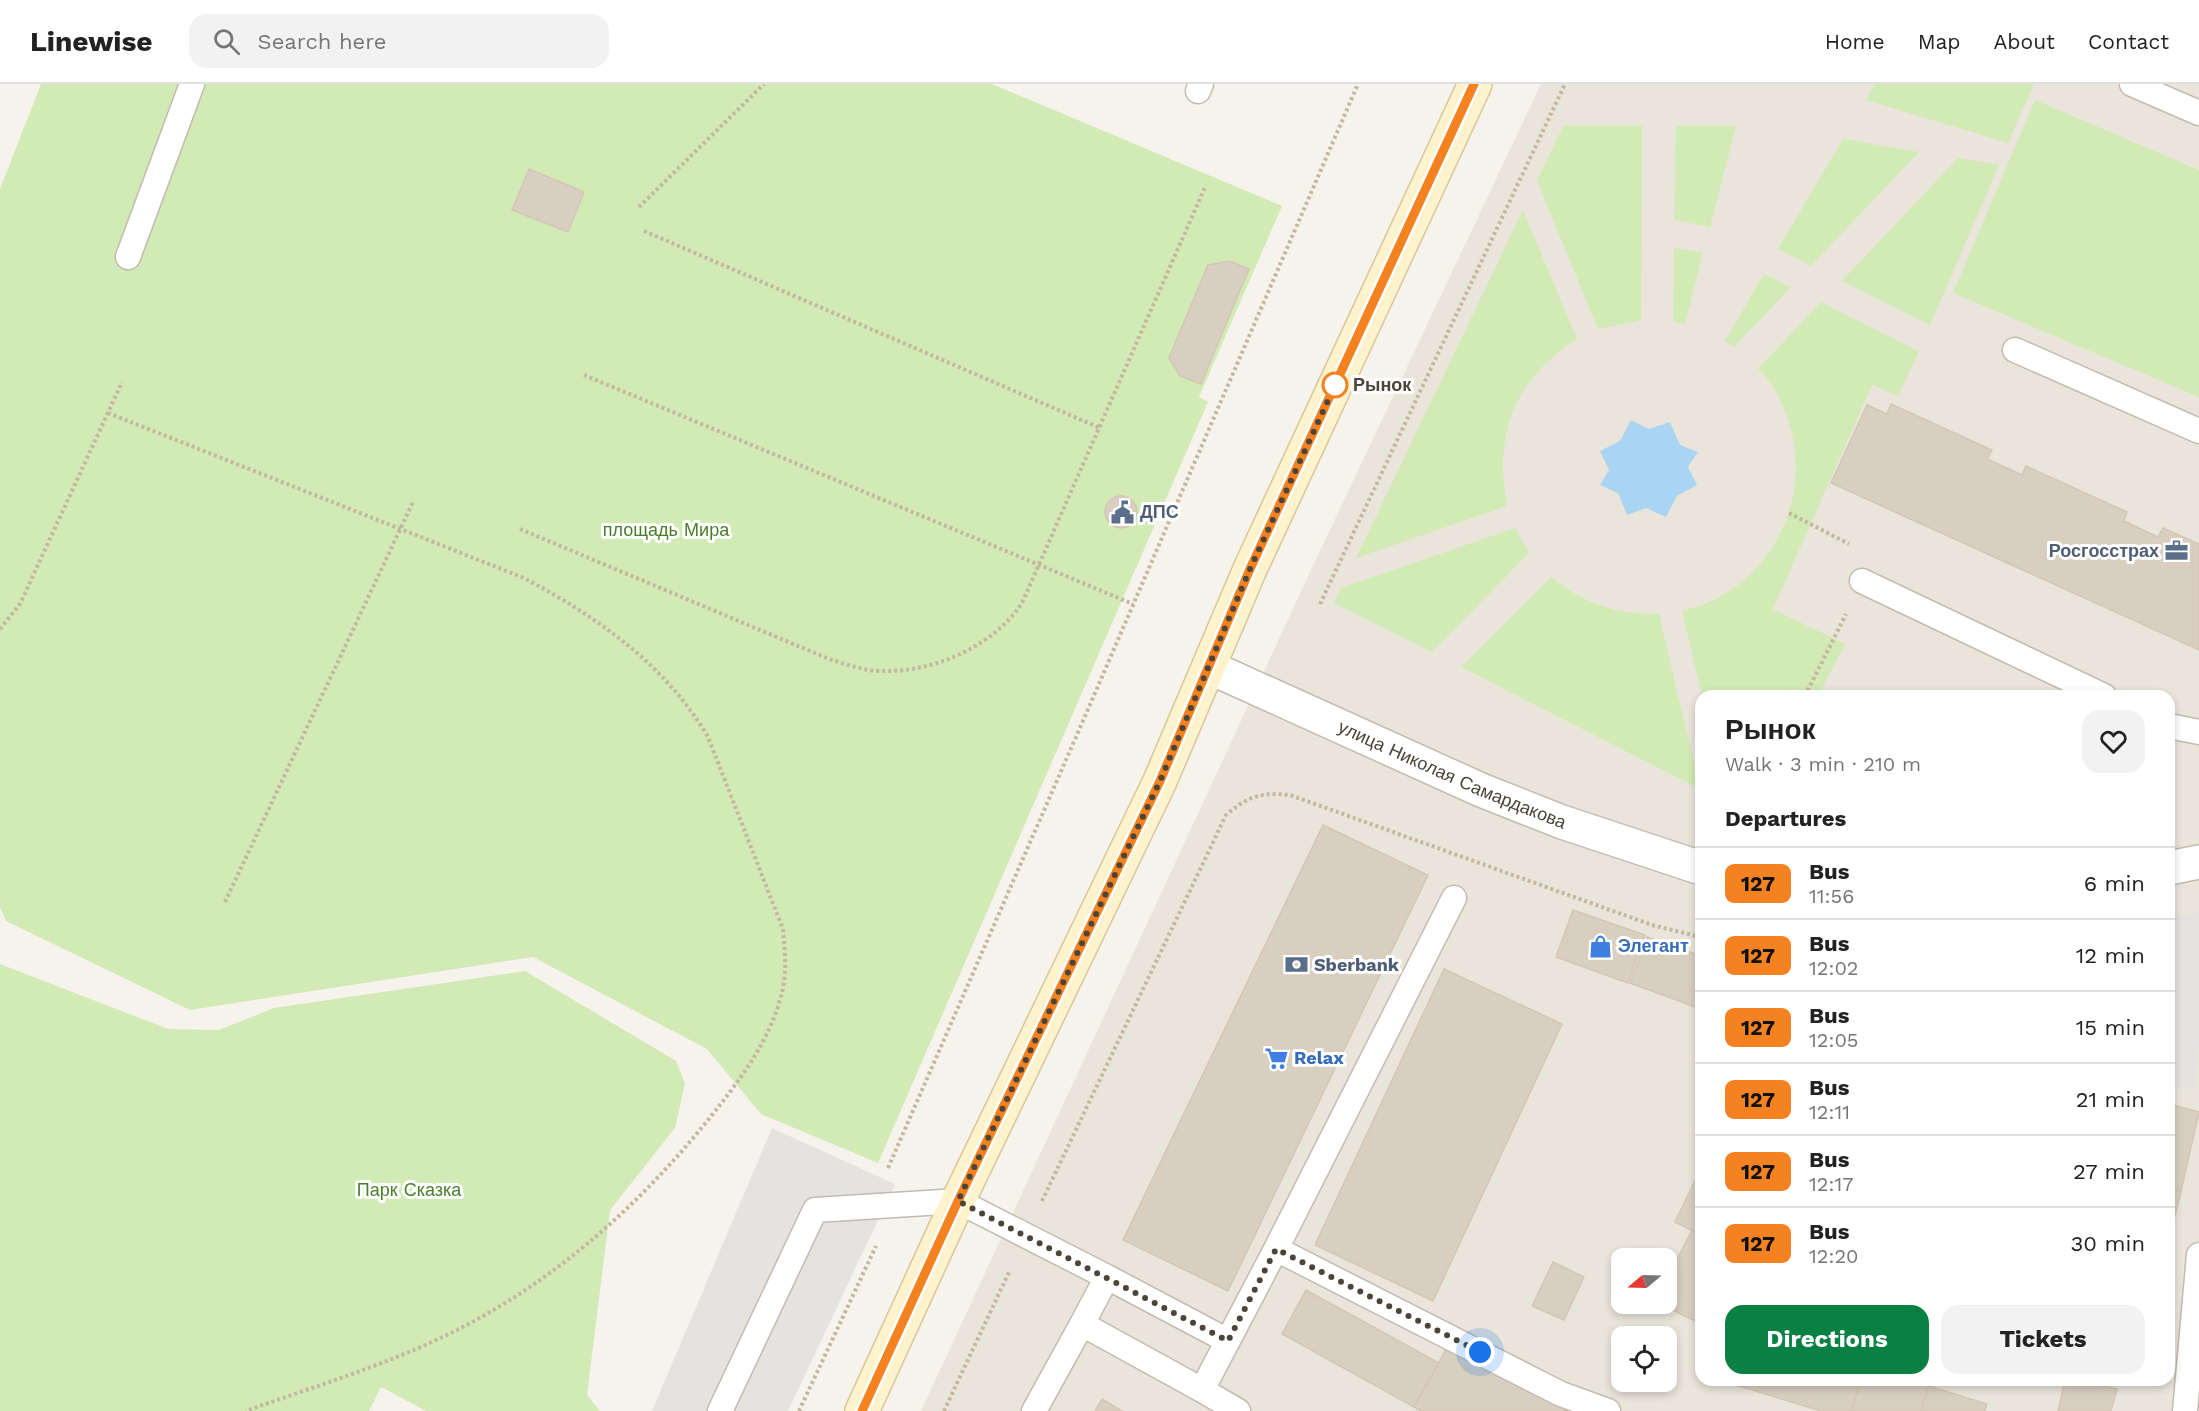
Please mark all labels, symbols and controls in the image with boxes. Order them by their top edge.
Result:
search box [189,14,609,68]
text: Linewise [30,25,153,58]
icon: search [210,25,243,58]
text: Search here [258,29,387,54]
text: Home [1825,29,1885,54]
text: Map [1918,29,1961,54]
text: About [1994,29,2055,54]
text: Contact [2088,29,2169,54]
marker: Рынок [1322,372,1348,398]
place label: Рынок [1353,374,1412,395]
public building icon: ДПС [1109,499,1135,525]
place label: ДПС [1140,501,1179,522]
park label: площадь Мира [603,519,730,540]
office icon: Росгосстрах [2164,538,2190,564]
place label: Росгосстрах [2049,540,2159,561]
button: heart [2082,710,2145,773]
text: Рынок [1725,713,1816,746]
street label: улица Николая Самардакова [1335,716,1570,833]
text: Walk · 3 min · 210 m [1725,752,1921,776]
text: Departures [1725,806,1846,831]
text: Bus [1809,859,1849,884]
text: 127 [1741,871,1775,896]
text: 6 min [2084,871,2145,896]
text: 11:56 [1809,884,1854,908]
text: Bus [1809,931,1849,956]
shop icon: Элегант [1587,933,1613,959]
place label: Элегант [1618,935,1689,956]
text: 127 [1741,943,1775,968]
text: 12 min [2076,943,2145,968]
bank icon: Sberbank [1283,952,1309,978]
place label: Sberbank [1314,954,1400,975]
text: 12:02 [1809,956,1858,980]
text: Bus [1809,1003,1849,1028]
text: 127 [1741,1015,1775,1040]
text: 15 min [2076,1015,2145,1040]
text: 12:05 [1809,1028,1858,1052]
supermarket icon: Relax [1263,1045,1289,1071]
place label: Relax [1294,1047,1344,1068]
text: Bus [1809,1075,1849,1100]
text: 127 [1741,1087,1775,1112]
text: 21 min [2076,1087,2145,1112]
text: 12:11 [1809,1100,1850,1124]
text: Bus [1809,1147,1849,1172]
text: 127 [1741,1159,1775,1184]
text: 27 min [2073,1159,2145,1184]
text: 12:17 [1809,1172,1853,1196]
park label: Парк Сказка [357,1179,462,1200]
text: Bus [1809,1219,1849,1244]
text: 127 [1741,1231,1775,1256]
text: 30 min [2071,1231,2145,1256]
text: 12:20 [1809,1244,1858,1268]
north arrow [1611,1248,1677,1314]
map controls [1611,1248,1677,1392]
button: Directions [1725,1305,1929,1374]
button: Tickets [1941,1305,2145,1374]
button: locate [1611,1326,1677,1392]
your location [1465,1337,1495,1367]

